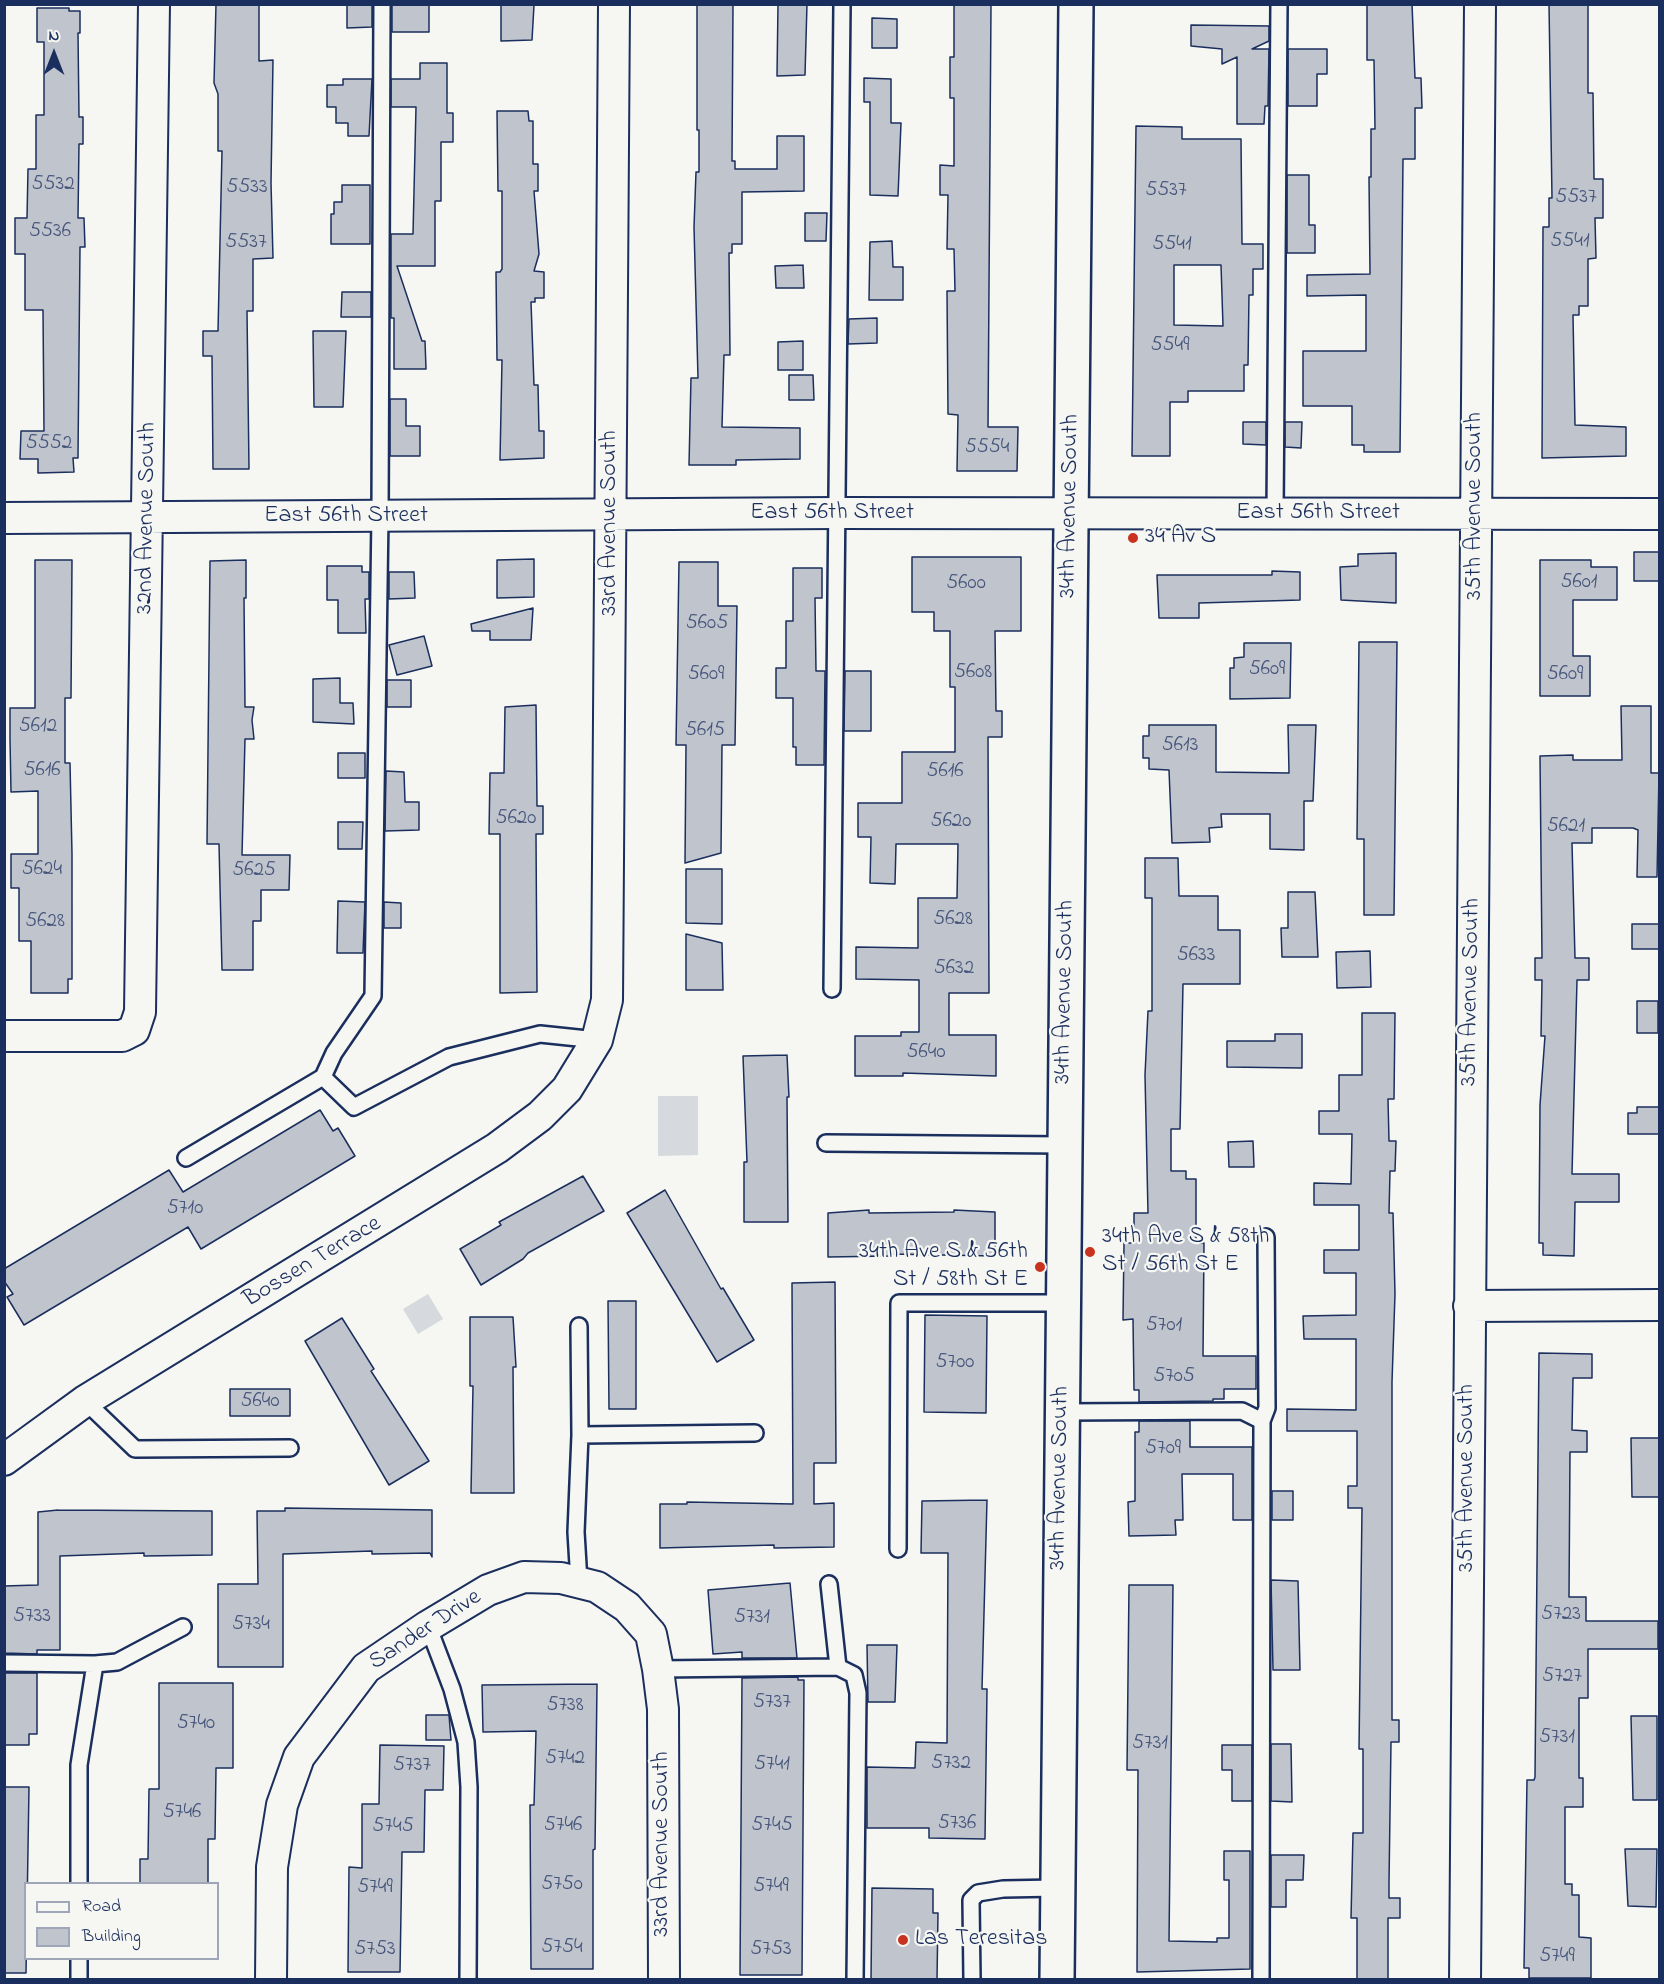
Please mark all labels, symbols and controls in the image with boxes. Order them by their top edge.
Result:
north arrow [24,24,84,84]
text: N [49,24,59,48]
house number: 5532 [31,173,75,199]
house number: 5533 [226,176,268,202]
house number: 5537 [1145,179,1187,205]
house number: 5537 [1555,186,1597,212]
house number: 5536 [29,220,71,246]
house number: 5541 [1550,230,1590,256]
house number: 5537 [225,231,267,257]
house number: 5541 [1152,233,1192,259]
house number: 5549 [1151,334,1189,360]
street label: 35th Avenue South [1462,412,1490,600]
street label: 34th Avenue South [1055,414,1087,598]
street label: 32nd Avenue South [132,422,164,614]
street label: 33rd Avenue South [597,430,625,616]
house number: 5552 [26,432,72,458]
house number: 5554 [965,436,1009,462]
street label: East 56th Street [750,500,914,528]
street label: East 56th Street [1236,500,1400,528]
street label: East 56th Street [264,503,428,531]
place label: 34 Av S [1145,524,1216,552]
marker: 34 Av S [1126,531,1140,545]
house number: 5601 [1560,571,1598,597]
house number: 5600 [946,572,986,598]
house number: 5605 [686,612,728,638]
house number: 5609 [1249,658,1285,684]
house number: 5608 [954,661,992,687]
house number: 5609 [688,663,724,689]
house number: 5609 [1547,663,1583,689]
house number: 5612 [19,715,57,741]
house number: 5615 [685,719,725,745]
house number: 5613 [1162,734,1198,760]
house number: 5616 [23,759,61,785]
house number: 5616 [926,760,964,786]
house number: 5620 [496,807,536,833]
house number: 5620 [931,810,971,836]
house number: 5621 [1547,815,1585,841]
house number: 5624 [22,858,62,884]
house number: 5625 [232,859,276,885]
street label: 35th Avenue South [1456,898,1488,1086]
street label: 34th Avenue South [1050,900,1082,1084]
house number: 5628 [933,908,973,934]
house number: 5628 [25,910,65,936]
house number: 5633 [1177,944,1215,970]
house number: 5632 [934,957,974,983]
house number: 5640 [907,1041,945,1067]
house number: 5710 [167,1197,203,1223]
street label: Bossen Terrace [239,1211,387,1315]
place label: 34th Ave S & 58th St / 56th St E [1102,1224,1269,1280]
place label: 34th Ave S & 56th St / 58th St E [859,1239,1028,1295]
marker: 34th Ave S & 58th St / 56th St E [1083,1245,1097,1259]
marker: 34th Ave S & 56th St / 58th St E [1033,1260,1047,1274]
house number: 5701 [1146,1314,1182,1340]
house number: 5700 [936,1351,974,1377]
house number: 5705 [1153,1365,1195,1391]
street label: 35th Avenue South [1454,1384,1482,1572]
street label: 34th Avenue South [1045,1386,1077,1570]
house number: 5640 [241,1390,279,1416]
house number: 5709 [1145,1437,1181,1463]
street label: Sander Drive [364,1584,488,1678]
house number: 5723 [1541,1603,1581,1629]
house number: 5733 [13,1605,51,1631]
house number: 5731 [734,1606,770,1632]
house number: 5734 [232,1613,270,1639]
house number: 5727 [1542,1665,1582,1691]
house number: 5737 [753,1691,791,1717]
house number: 5738 [546,1694,584,1720]
house number: 5740 [177,1712,215,1738]
house number: 5731 [1539,1726,1575,1752]
house number: 5731 [1132,1732,1168,1758]
house number: 5742 [545,1747,585,1773]
street label: 33rd Avenue South [649,1751,677,1937]
house number: 5732 [931,1752,971,1778]
house number: 5741 [754,1753,790,1779]
house number: 5737 [393,1754,431,1780]
house number: 5746 [163,1801,201,1827]
house number: 5736 [938,1812,976,1838]
house number: 5746 [544,1814,582,1840]
house number: 5745 [751,1814,793,1840]
house number: 5745 [372,1815,414,1841]
house number: 5750 [541,1873,583,1899]
house number: 5749 [753,1875,789,1901]
house number: 5749 [357,1876,393,1902]
legend [24,1882,219,1960]
text: Road [82,1894,121,1920]
text: Building [82,1924,141,1950]
place label: Las Teresitas [915,1926,1048,1954]
marker: Las Teresitas [896,1933,910,1947]
house number: 5754 [541,1936,583,1962]
house number: 5753 [354,1938,396,1964]
house number: 5753 [750,1938,792,1964]
house number: 5749 [1539,1945,1575,1971]

